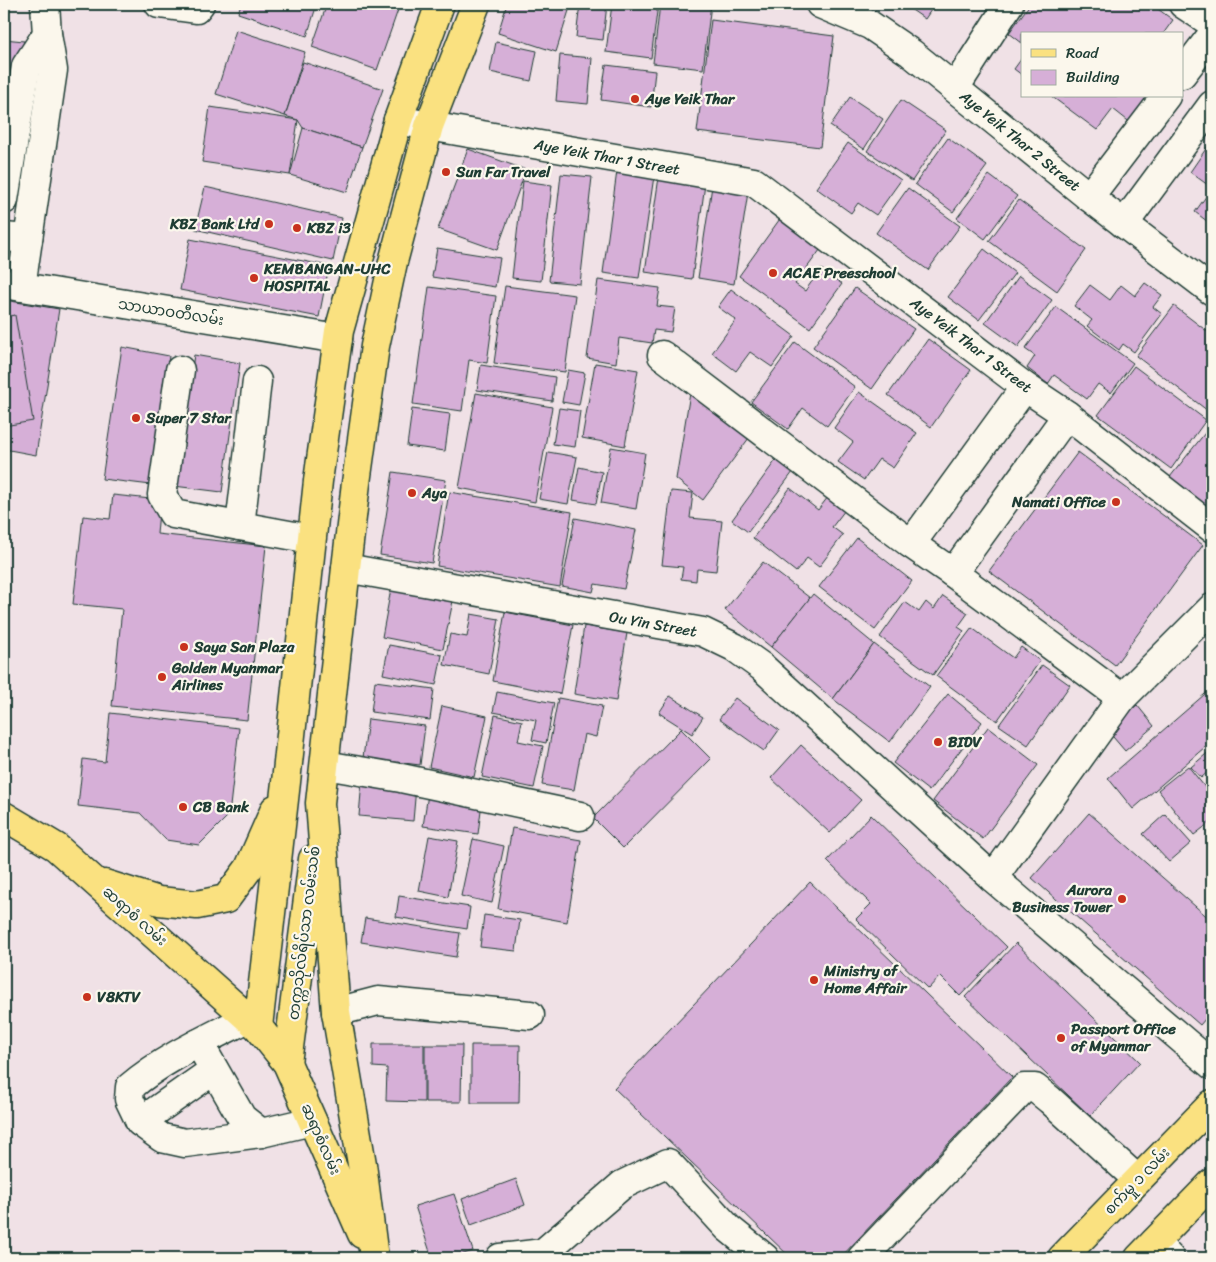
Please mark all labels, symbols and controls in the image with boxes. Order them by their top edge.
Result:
legend [1021,32,1184,98]
text: Road [1066,40,1099,66]
text: Building [1066,64,1120,90]
street label: Aye Yeik Thar 2 Street [953,83,1087,198]
place label: Aye Yeik Thar [644,86,736,112]
marker: Aye Yeik Thar [629,93,641,105]
street label: Aye Yeik Thar 1 Street [531,131,682,183]
place label: Sun Far Travel [455,159,551,185]
marker: Sun Far Travel [440,166,452,178]
place label: KBZ Bank Ltd [169,211,261,237]
place label: KBZ i3 [306,215,351,241]
marker: KBZ Bank Ltd [263,218,275,230]
marker: KBZ i3 [291,222,303,234]
place label: KEMBANGAN-UHC HOSPITAL [263,256,391,299]
place label: ACAE Preeschool [782,260,897,286]
marker: ACAE Preeschool [767,267,779,279]
marker: KEMBANGAN-UHC HOSPITAL [248,272,260,284]
street label: Aye Yeik Thar 1 Street [903,290,1038,400]
street label: သာယာဝတီလမ်း [116,291,226,333]
place label: Super 7 Star [145,405,233,431]
marker: Super 7 Star [130,412,142,424]
place label: Aya [421,480,448,506]
marker: Aya [406,487,418,499]
place label: Namati Office [1011,489,1106,515]
marker: Namati Office [1110,496,1122,508]
street label: Ou Yin Street [607,603,699,645]
place label: Saya San Plaza [193,634,295,660]
marker: Saya San Plaza [178,641,190,653]
place label: Golden Myanmar Airlines [171,655,284,698]
marker: Golden Myanmar Airlines [156,671,168,683]
place label: BIDV [948,729,982,755]
marker: BIDV [932,736,944,748]
place label: CB Bank [192,794,250,820]
marker: CB Bank [177,801,189,813]
street label: တက္ကသိုလ်ရိပ်သာ လမ်းသစ် [280,845,328,1021]
place label: Aurora Business Tower [1012,877,1114,920]
street label: ဆရာစံ လမ်း [96,879,174,953]
marker: Aurora Business Tower [1116,893,1128,905]
place label: Ministry of Home Affair [823,958,908,1001]
marker: Ministry of Home Affair [808,974,820,986]
place label: V8KTV [97,984,142,1010]
marker: V8KTV [81,991,93,1003]
place label: Passport Office of Myanmar [1071,1016,1176,1059]
marker: Passport Office of Myanmar [1055,1032,1067,1044]
street label: ဆရာစံလမ်း [294,1099,348,1179]
street label: စက်မှု ၁ လမ်း [1098,1141,1176,1221]

